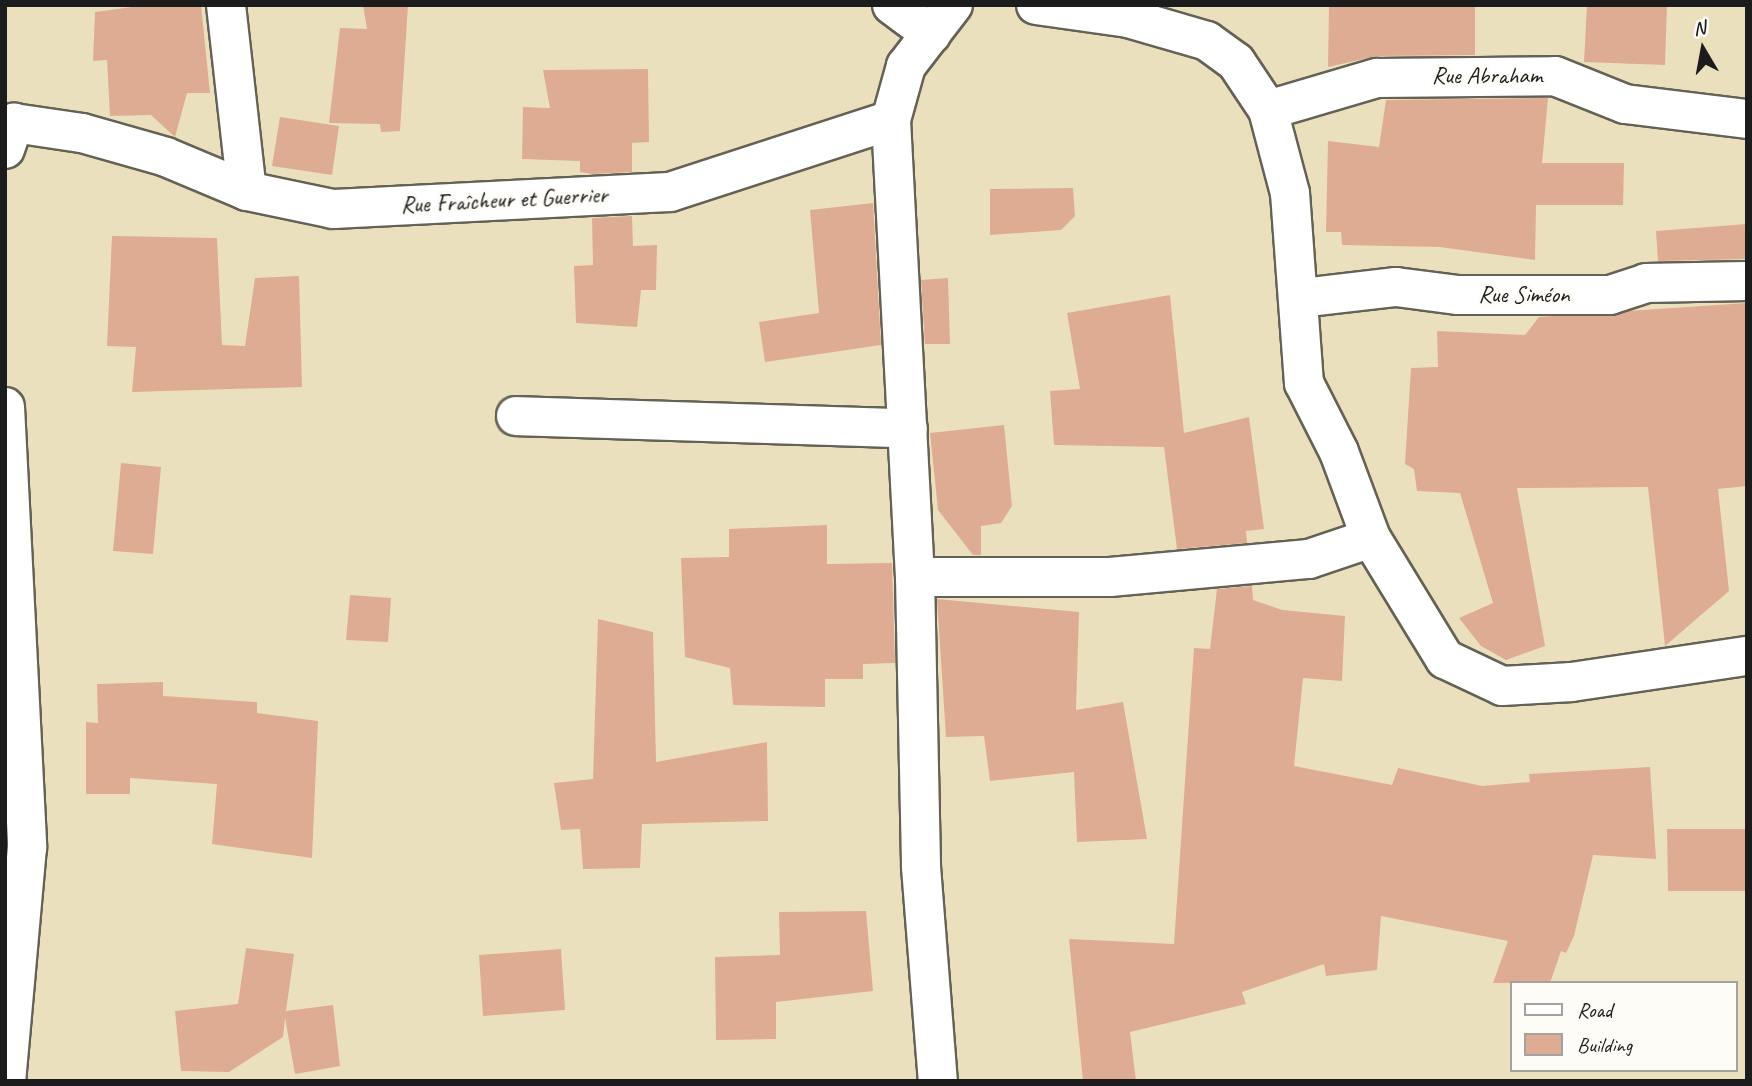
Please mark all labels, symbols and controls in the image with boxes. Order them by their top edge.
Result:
north arrow [1668,14,1738,84]
text: N [1691,15,1707,41]
street label: Rue Abraham [1432,62,1542,90]
street label: Rue Fraîcheur et Guerrier [400,180,608,220]
street label: Rue Siméon [1478,281,1570,309]
legend [1510,981,1738,1072]
text: Road [1577,997,1612,1023]
text: Building [1577,1032,1632,1058]

